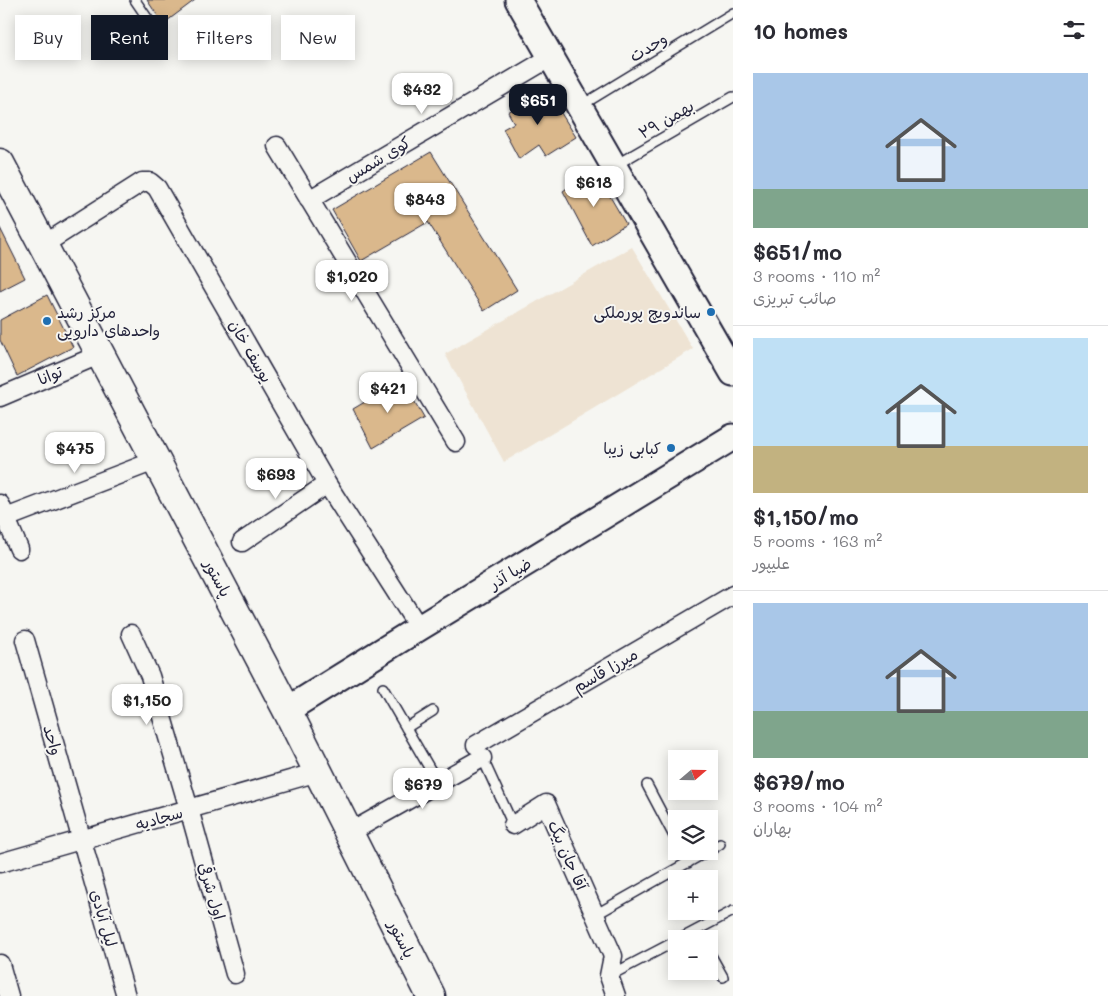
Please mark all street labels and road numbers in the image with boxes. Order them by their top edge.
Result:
street label: وحدت [625,27,671,66]
street label: ۲۹ بهمن [634,94,697,143]
street label: کوی شمس [341,131,415,187]
street label: یوسف خان [224,315,278,387]
street label: توانا [34,360,66,390]
street label: ضیا آذر [483,552,535,594]
street label: پاستور [198,554,237,601]
street label: میرزا قاسم [569,643,642,699]
street label: واحد [39,722,68,757]
street label: سجادیه [133,801,185,834]
street label: آقا جان بیگ [544,817,594,894]
street label: اول شرقی [194,860,231,922]
street label: لیل آبادی [86,887,123,949]
street label: پاستور [382,915,421,962]

